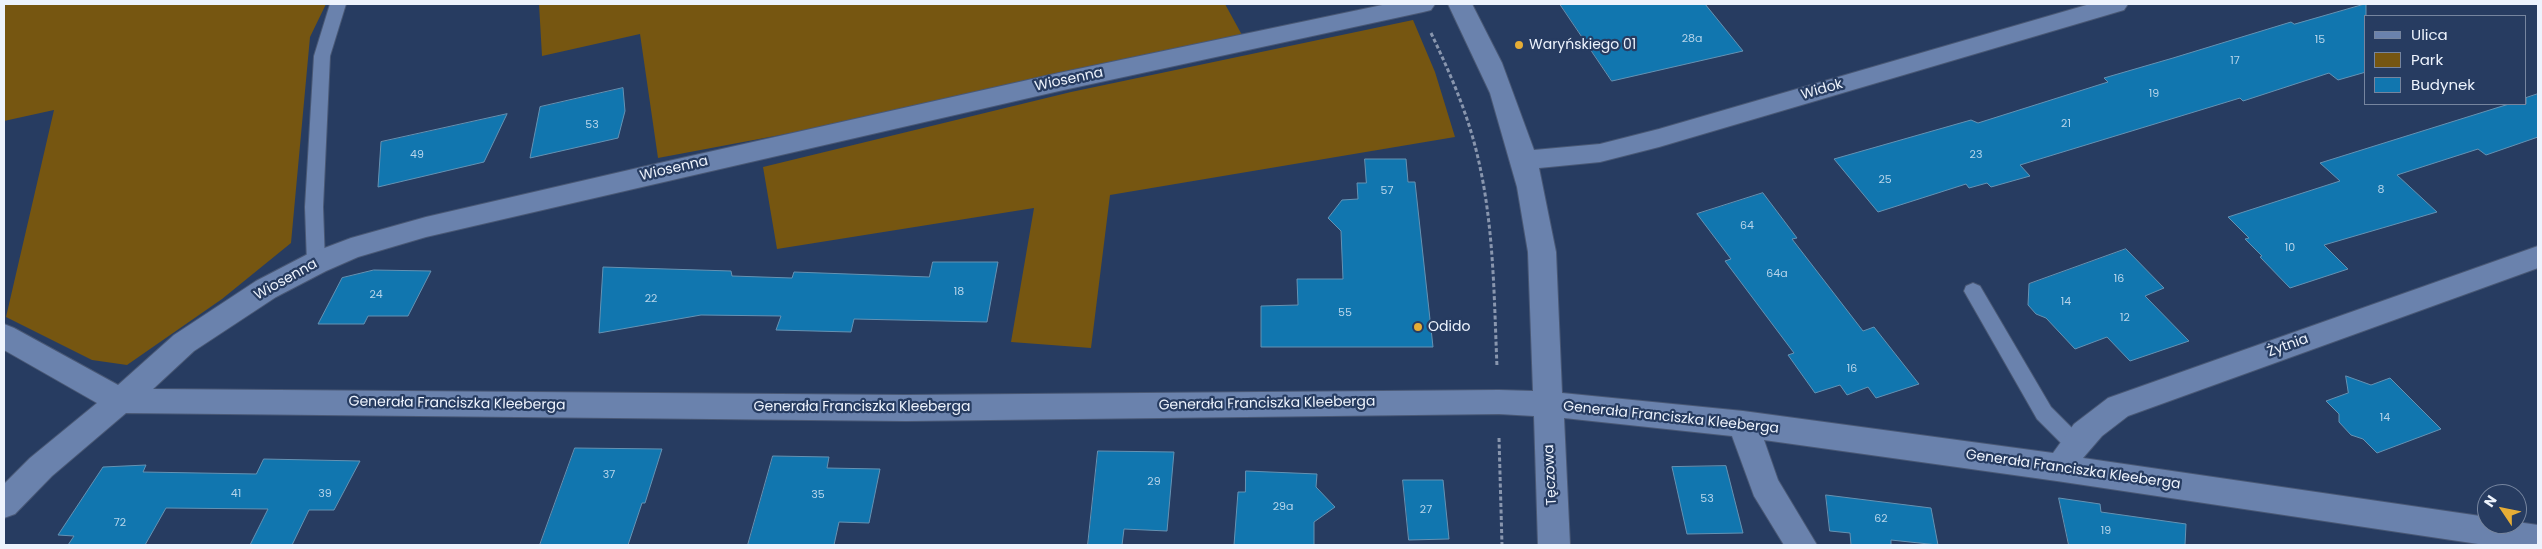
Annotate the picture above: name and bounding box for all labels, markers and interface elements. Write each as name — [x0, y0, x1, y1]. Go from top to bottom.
legend — [2364, 15, 2527, 105]
text: Ulica — [2411, 24, 2448, 45]
house number: 28a — [1682, 32, 1702, 46]
house number: 15 — [2315, 33, 2325, 47]
place label: Waryńskiego 01 — [1529, 37, 1636, 53]
marker: Waryńskiego 01 — [1513, 39, 1525, 51]
text: Park — [2411, 49, 2443, 70]
house number: 17 — [2230, 54, 2240, 68]
street label: Wiosenna — [1033, 65, 1105, 95]
text: Budynek — [2411, 74, 2475, 95]
street label: Widok — [1799, 76, 1845, 104]
house number: 19 — [2149, 87, 2159, 101]
house number: 21 — [2061, 117, 2071, 131]
house number: 53 — [585, 118, 599, 132]
house number: 49 — [410, 148, 424, 162]
house number: 23 — [1970, 148, 1982, 162]
street label: Wiosenna — [638, 153, 710, 185]
house number: 25 — [1878, 173, 1892, 187]
house number: 8 — [2378, 183, 2384, 197]
house number: 57 — [1381, 184, 1393, 198]
house number: 64 — [1740, 219, 1754, 233]
house number: 10 — [2285, 241, 2295, 255]
street label: Wiosenna — [252, 256, 320, 304]
house number: 64a — [1766, 267, 1788, 281]
house number: 16 — [2114, 272, 2124, 286]
house number: 18 — [954, 285, 964, 299]
house number: 24 — [369, 288, 383, 302]
house number: 22 — [645, 292, 657, 306]
house number: 14 — [2061, 295, 2071, 309]
house number: 55 — [1338, 306, 1352, 320]
house number: 12 — [2120, 311, 2130, 325]
place label: Odido — [1428, 319, 1470, 335]
marker: Odido — [1412, 321, 1424, 333]
street label: Żytnia — [2265, 331, 2311, 361]
house number: 16 — [1847, 362, 1857, 376]
street label: Generała Franciszka Kleeberga — [348, 394, 566, 414]
street label: Generała Franciszka Kleeberga — [1158, 394, 1376, 414]
street label: Generała Franciszka Kleeberga — [1562, 398, 1780, 438]
street label: Generała Franciszka Kleeberga — [754, 399, 970, 415]
house number: 14 — [2380, 411, 2390, 425]
street label: Tęczowa — [1541, 444, 1561, 506]
street label: Generała Franciszka Kleeberga — [1964, 447, 2182, 493]
house number: 37 — [603, 468, 615, 482]
house number: 29 — [1147, 475, 1161, 489]
north arrow — [2477, 484, 2527, 534]
house number: 41 — [231, 487, 241, 501]
house number: 39 — [318, 487, 332, 501]
house number: 35 — [811, 488, 825, 502]
text: N — [2479, 491, 2502, 511]
house number: 53 — [1700, 492, 1714, 506]
house number: 29a — [1273, 500, 1293, 514]
house number: 27 — [1420, 503, 1432, 517]
house number: 62 — [1874, 512, 1888, 526]
house number: 72 — [114, 516, 126, 530]
house number: 19 — [2101, 524, 2111, 538]

